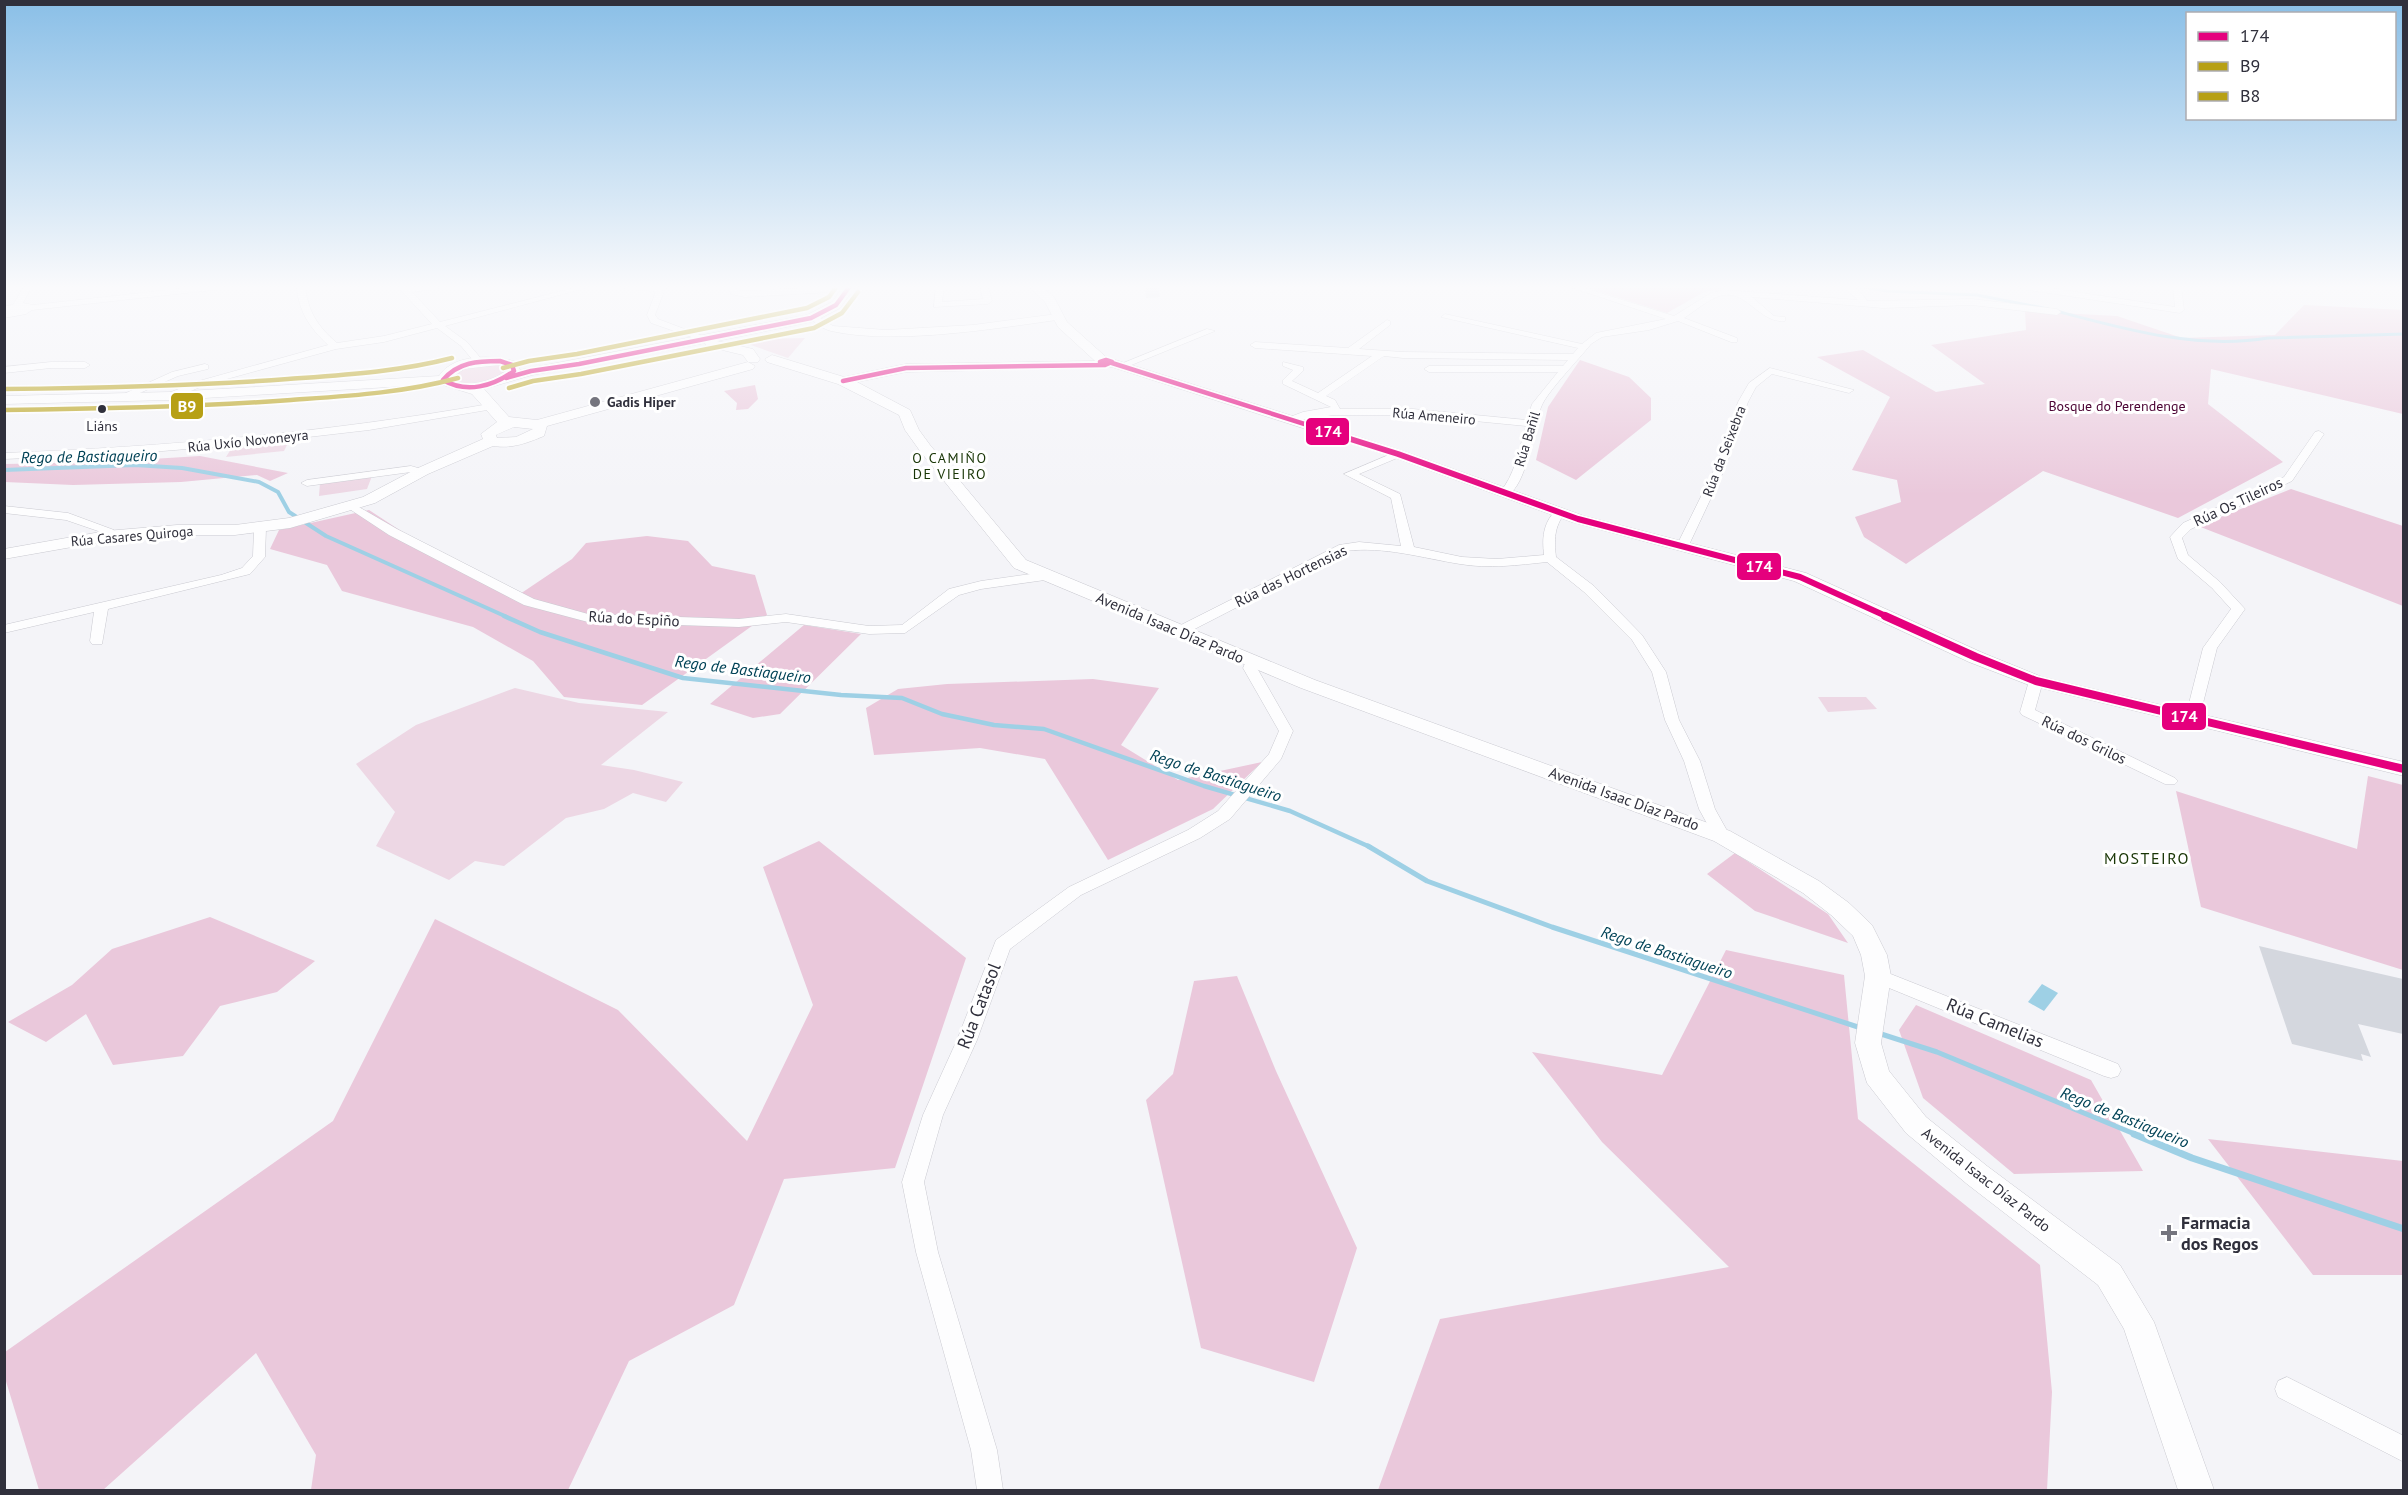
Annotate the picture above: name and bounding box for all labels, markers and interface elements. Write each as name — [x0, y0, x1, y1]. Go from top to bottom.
legend — [2186, 12, 2396, 120]
text: 174 — [2240, 24, 2270, 47]
text: B9 — [2240, 54, 2260, 77]
text: B8 — [2240, 84, 2260, 107]
line badge: B9 — [170, 392, 204, 420]
place label: Gadis Hiper — [607, 393, 676, 411]
marker: Gadis Hiper — [588, 395, 602, 409]
text: B9 — [178, 396, 196, 416]
park label: Bosque do Perendenge — [2048, 397, 2186, 415]
marker: Liáns — [96, 403, 108, 415]
street label: Rúa Ameneiro — [1392, 403, 1476, 429]
street label: Rúa da Seixebra — [1698, 403, 1750, 499]
street label: Rúa Bañil — [1510, 409, 1544, 469]
place label: Liáns — [86, 417, 118, 435]
line badge: 174 — [1305, 417, 1350, 446]
text: 174 — [1314, 421, 1342, 441]
street label: Rúa Uxío Novoneyra — [187, 426, 309, 456]
water label: Rego de Bastiagueiro — [20, 445, 158, 467]
district label: O CAMIÑO DE VIEIRO — [912, 449, 988, 483]
street label: Rúa Os Tileiros — [2190, 473, 2285, 530]
street label: Rúa Casares Quiroga — [70, 522, 194, 550]
street label: Rúa das Hortensias — [1231, 540, 1350, 611]
line badge: 174 — [1736, 552, 1782, 581]
text: 174 — [1745, 556, 1773, 576]
street label: Avenida Isaac Díaz Pardo — [1093, 588, 1247, 667]
street label: Rúa do Espiño — [588, 607, 680, 630]
water label: Rego de Bastiagueiro — [674, 651, 812, 687]
line badge: 174 — [2161, 702, 2207, 731]
text: 174 — [2170, 706, 2198, 726]
street label: Rúa dos Grilos — [2039, 711, 2130, 768]
water label: Rego de Bastiagueiro — [1148, 744, 1284, 806]
street label: Avenida Isaac Díaz Pardo — [1546, 762, 1702, 835]
district label: MOSTEIRO — [2104, 848, 2190, 868]
water label: Rego de Bastiagueiro — [1599, 921, 1735, 983]
street label: Rúa Catasol — [952, 959, 1006, 1052]
street label: Rúa Camelias — [1943, 993, 2047, 1053]
water label: Rego de Bastiagueiro — [2058, 1082, 2192, 1152]
street label: Avenida Isaac Díaz Pardo — [1918, 1123, 2055, 1236]
place label: Farmacia dos Regos — [2181, 1211, 2259, 1255]
marker: Farmacia dos Regos — [2162, 1226, 2176, 1240]

